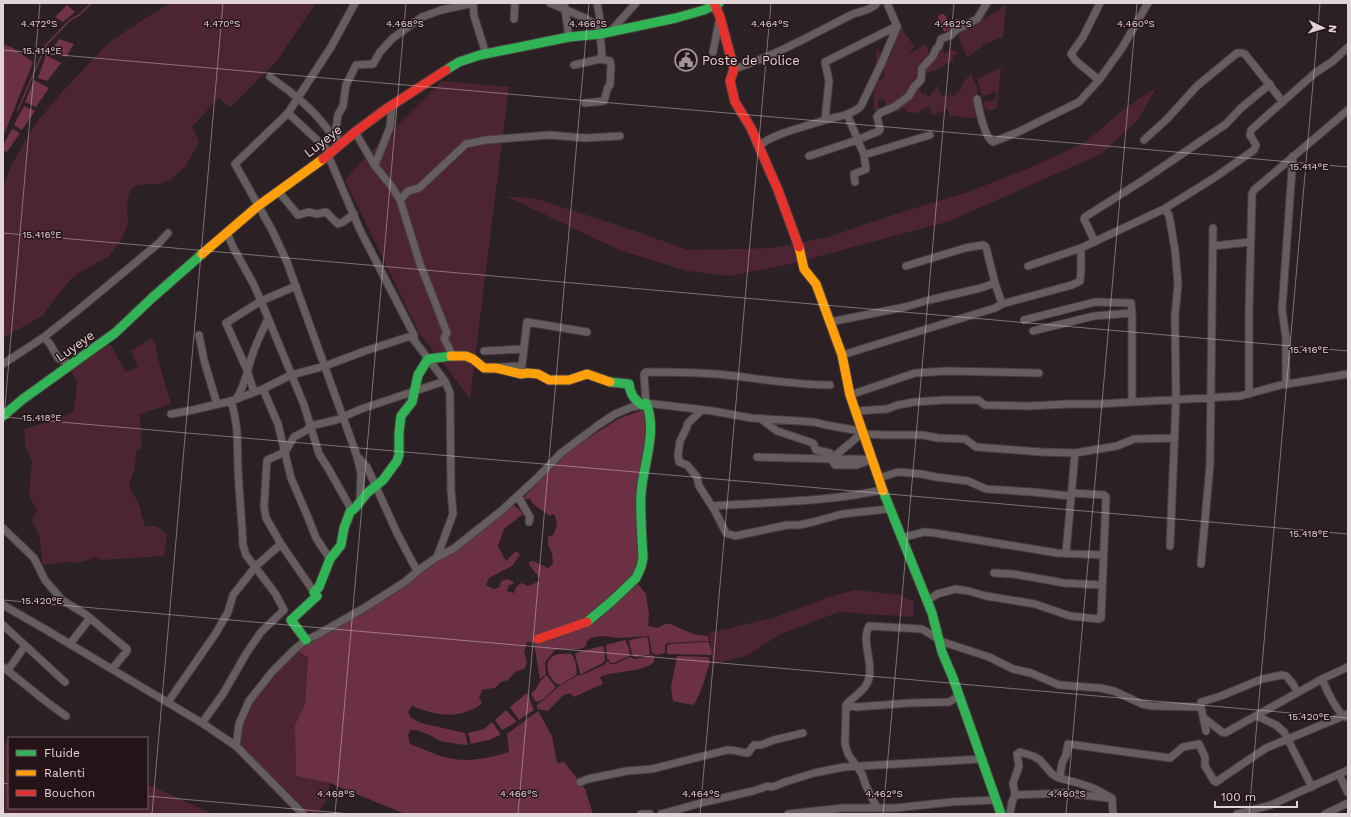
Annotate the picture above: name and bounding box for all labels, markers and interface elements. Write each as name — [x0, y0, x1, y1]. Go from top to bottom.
north arrow — [1303, 8, 1343, 48]
text: 4.472°S — [21, 18, 57, 29]
text: 4.470°S — [204, 18, 240, 29]
text: 4.468°S — [386, 18, 424, 29]
text: 4.466°S — [569, 18, 607, 29]
text: 4.464°S — [751, 18, 789, 29]
text: 4.462°S — [934, 18, 972, 29]
text: 4.460°S — [1117, 18, 1155, 29]
text: N — [1326, 24, 1339, 33]
text: 15.414°E — [22, 45, 62, 56]
public building icon: Poste de Police — [673, 47, 699, 73]
place label: Poste de Police — [702, 53, 800, 68]
street label: Luyeye — [301, 122, 345, 160]
text: 15.414°E — [1289, 161, 1329, 172]
text: 15.416°E — [22, 229, 62, 240]
street label: Luyeye — [53, 327, 97, 365]
text: 15.416°E — [1289, 344, 1329, 355]
text: 15.418°E — [22, 412, 62, 423]
text: 15.418°E — [1289, 528, 1329, 539]
text: 15.420°E — [21, 595, 63, 606]
text: 15.420°E — [1288, 711, 1330, 722]
legend — [8, 737, 148, 809]
text: Fluide — [44, 746, 80, 760]
text: Ralenti — [44, 766, 85, 780]
scale bar — [1215, 783, 1297, 809]
text: Bouchon — [44, 786, 95, 800]
text: 4.468°S — [317, 788, 355, 799]
text: 4.466°S — [500, 788, 538, 799]
text: 4.464°S — [682, 788, 720, 799]
text: 4.462°S — [865, 788, 903, 799]
text: 4.460°S — [1048, 788, 1086, 799]
text: 100 m — [1221, 790, 1256, 804]

